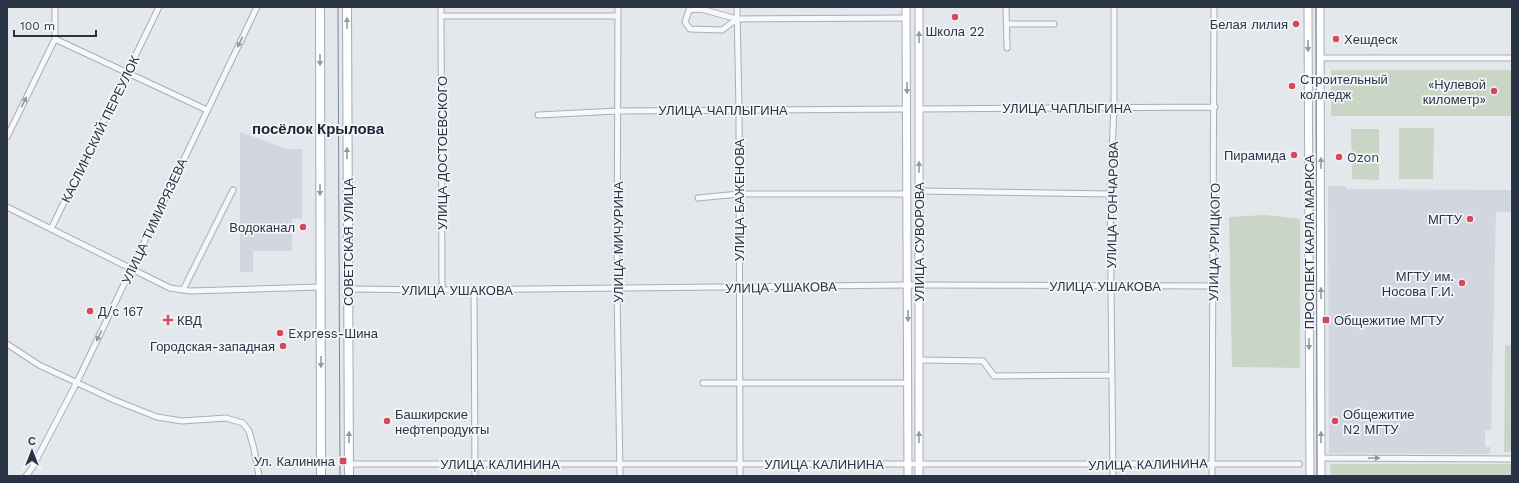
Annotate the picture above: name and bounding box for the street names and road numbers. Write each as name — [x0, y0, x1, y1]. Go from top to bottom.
street label: КАСЛИНСКИЙ ПЕРЕУЛОК — [58, 53, 143, 205]
street label: УЛИЦА ДОСТОЕВСКОГО — [435, 76, 450, 230]
street label: УЛИЦА ЧАПЛЫГИНА — [1002, 101, 1132, 116]
street label: УЛИЦА ЧАПЛЫГИНА — [658, 103, 788, 118]
street label: УЛИЦА БАЖЕНОВА — [732, 138, 747, 261]
street label: УЛИЦА ГОНЧАРОВА — [1104, 141, 1121, 269]
street label: ПРОСПЕКТ КАРЛА МАРКСА — [1302, 154, 1317, 329]
street label: УЛИЦА ТИМИРЯЗЕВА — [119, 156, 190, 287]
street label: СОВЕТСКАЯ УЛИЦА — [341, 178, 356, 306]
street label: УЛИЦА МИЧУРИНА — [611, 181, 626, 303]
street label: УЛИЦА СУВОРОВА — [912, 182, 927, 302]
street label: УЛИЦА УРИЦКОГО — [1206, 183, 1223, 301]
street label: УЛИЦА УШАКОВА — [725, 279, 837, 296]
street label: УЛИЦА УШАКОВА — [1049, 279, 1161, 294]
street label: УЛИЦА УШАКОВА — [401, 283, 513, 298]
street label: УЛИЦА КАЛИНИНА — [1088, 456, 1208, 473]
street label: УЛИЦА КАЛИНИНА — [440, 457, 560, 472]
street label: УЛИЦА КАЛИНИНА — [764, 457, 884, 472]

